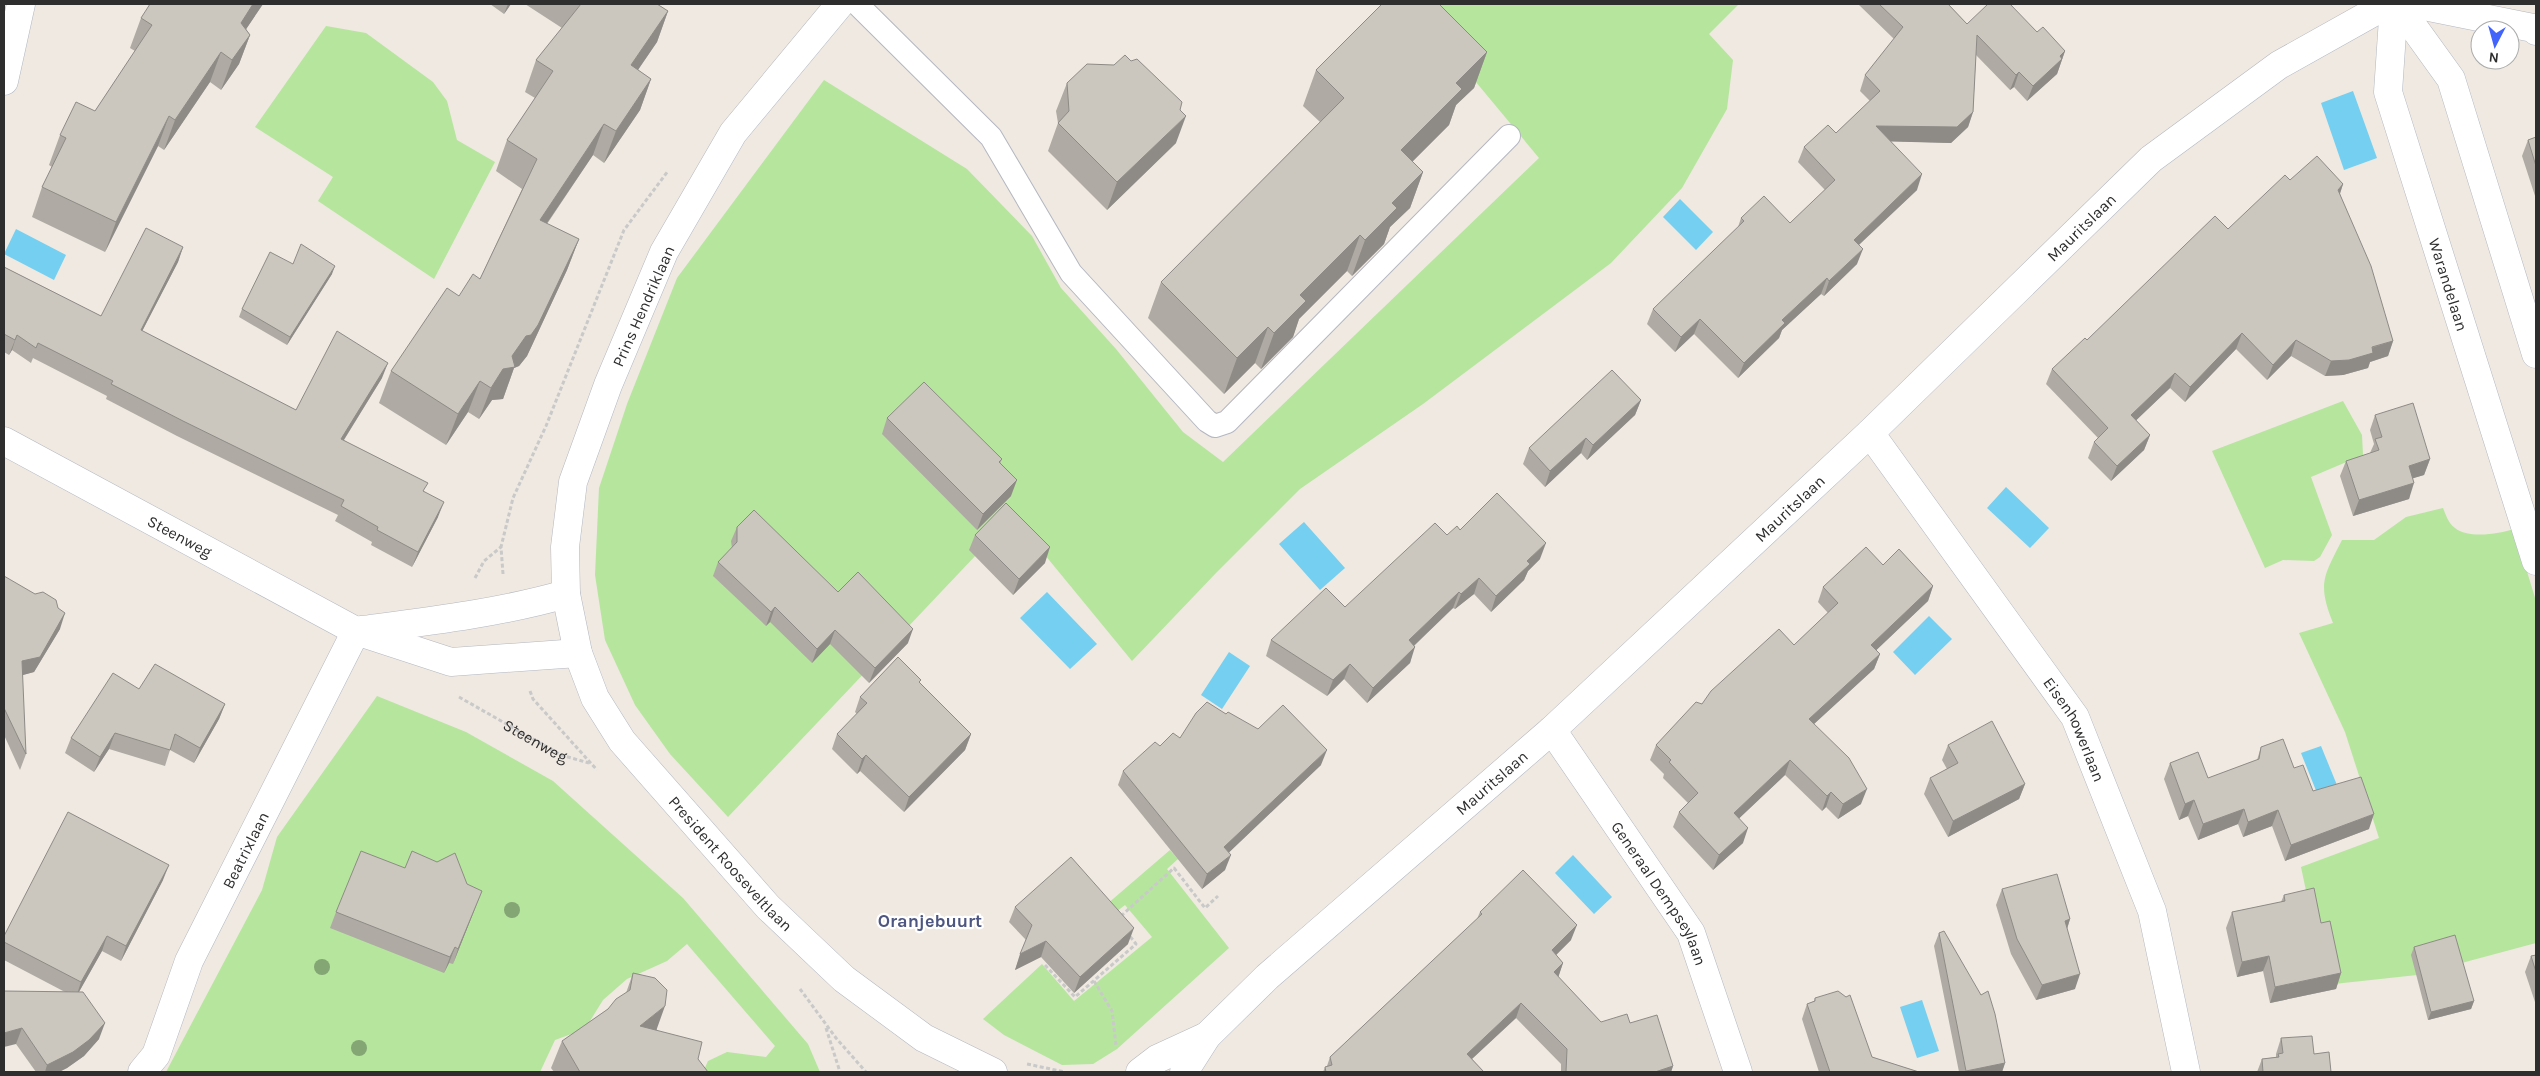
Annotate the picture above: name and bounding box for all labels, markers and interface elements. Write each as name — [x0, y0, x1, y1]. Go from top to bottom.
north arrow — [2470, 20, 2520, 70]
text: N — [2488, 48, 2500, 66]
street label: Mauritslaan — [2043, 190, 2120, 265]
street label: Warandelaan — [2425, 236, 2472, 333]
street label: Prins Hendriklaan — [608, 243, 679, 370]
street label: Mauritslaan — [1751, 471, 1829, 546]
street label: Steenweg — [144, 511, 215, 562]
street label: Eisenhowerlaan — [2039, 673, 2109, 785]
street label: Steenweg — [500, 715, 569, 766]
street label: Mauritslaan — [1452, 746, 1532, 819]
street label: President Rooseveltlaan — [665, 792, 796, 935]
street label: Beatrixlaan — [218, 809, 273, 892]
street label: Generaal Dempseylaan — [1607, 818, 1710, 968]
district label: Oranjebuurt — [878, 910, 982, 932]

